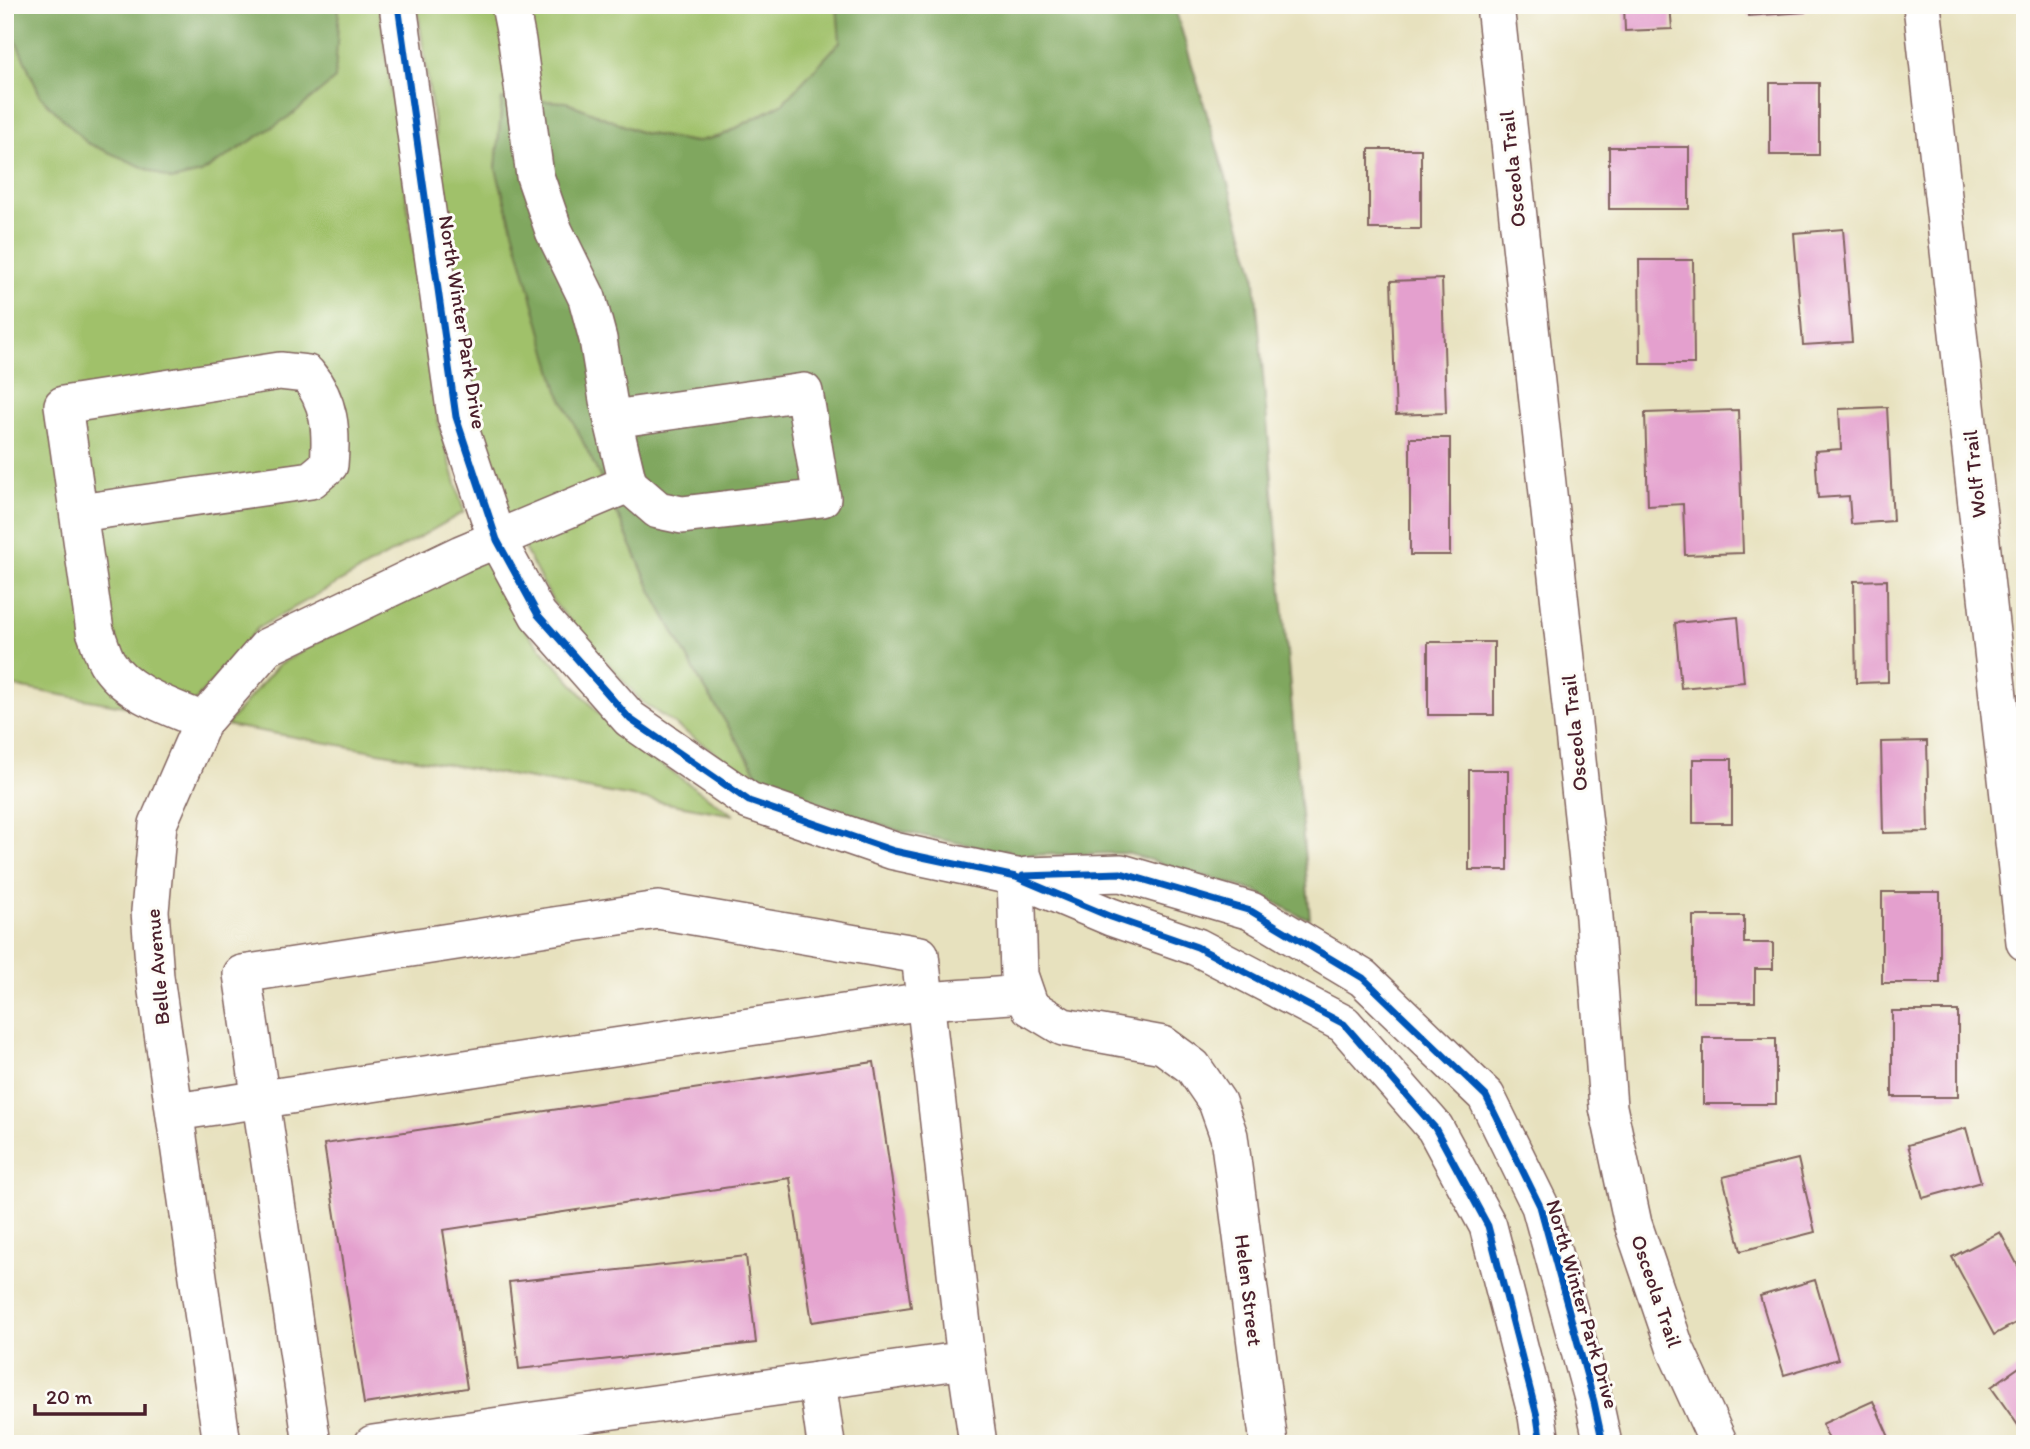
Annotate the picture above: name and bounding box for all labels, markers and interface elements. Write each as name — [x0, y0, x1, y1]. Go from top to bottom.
street label: Osceola Trail — [1493, 109, 1531, 229]
street label: North Winter Park Drive — [434, 213, 492, 431]
street label: Wolf Trail — [1957, 429, 1991, 519]
street label: Osceola Trail — [1555, 673, 1593, 793]
street label: Belle Avenue — [139, 908, 175, 1026]
street label: North Winter Park Drive — [1541, 1197, 1625, 1411]
street label: Osceola Trail — [1626, 1231, 1688, 1351]
street label: Helen Street — [1230, 1233, 1268, 1347]
scale bar — [35, 1372, 145, 1416]
text: 20 m — [46, 1384, 93, 1409]

